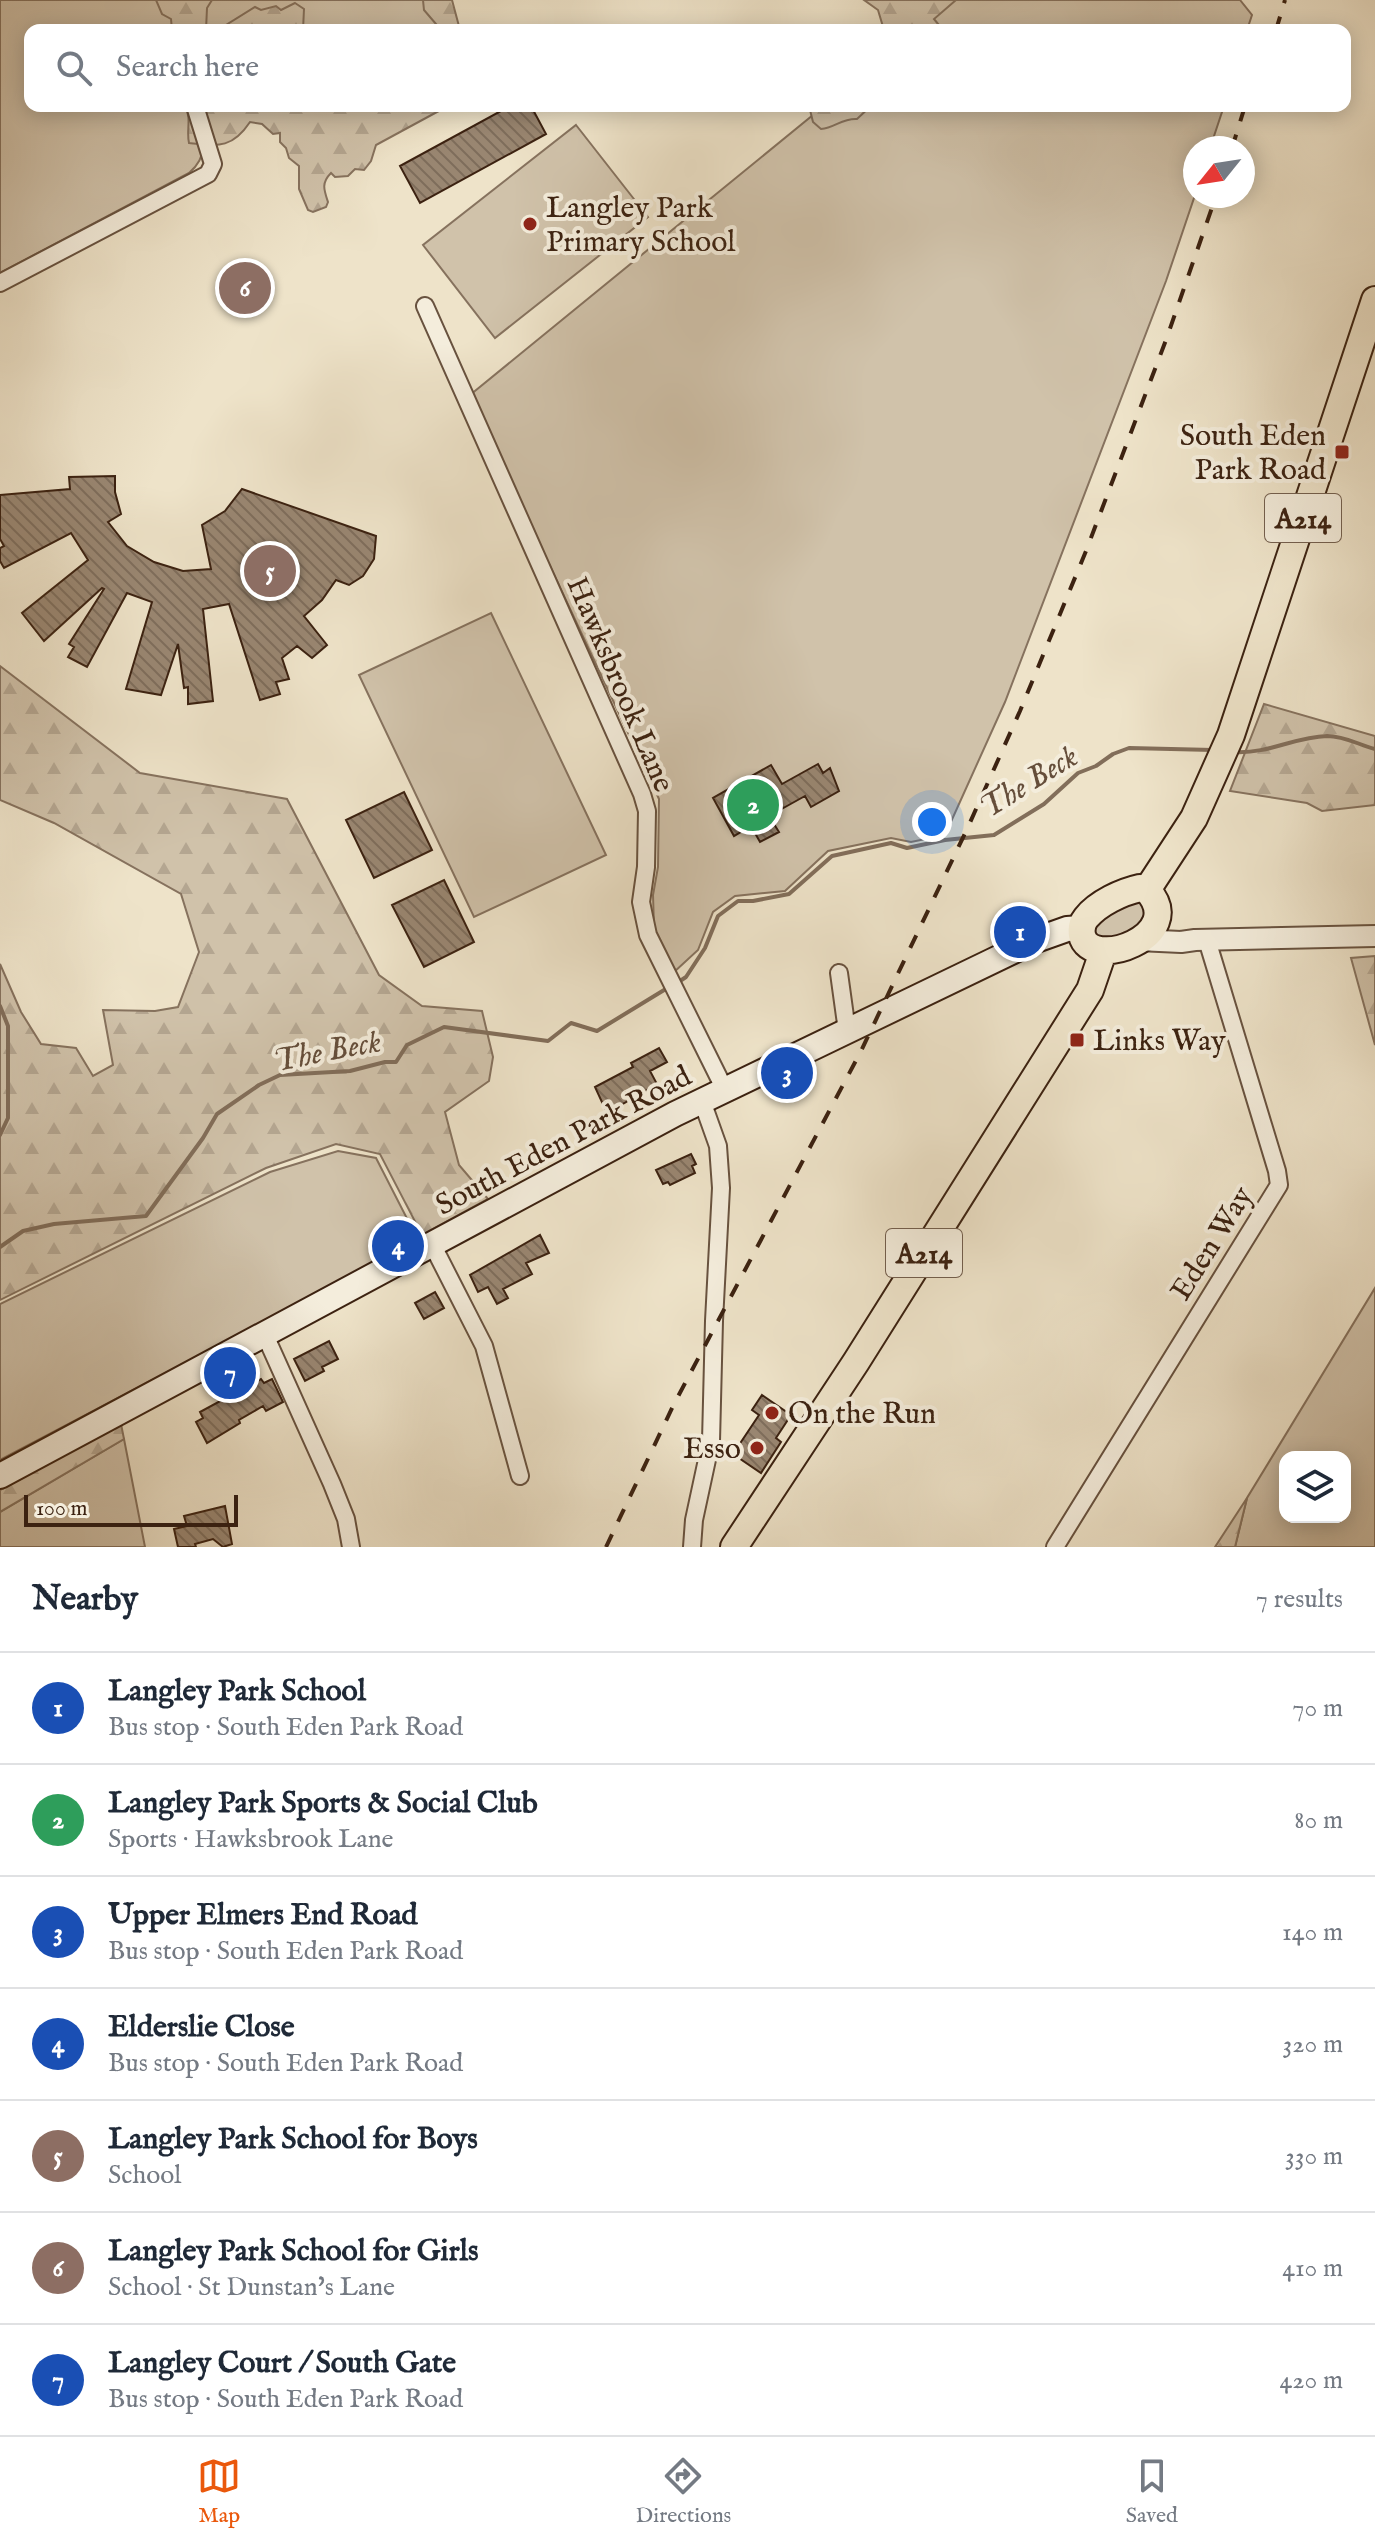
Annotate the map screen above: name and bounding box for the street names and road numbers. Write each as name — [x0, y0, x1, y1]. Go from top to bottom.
road number: A214 — [1265, 494, 1341, 542]
street label: Hawksbrook Lane — [557, 571, 682, 798]
street label: South Eden Park Road — [430, 1058, 699, 1225]
street label: Eden Way — [1163, 1180, 1263, 1308]
road number: A214 — [886, 1229, 962, 1277]

